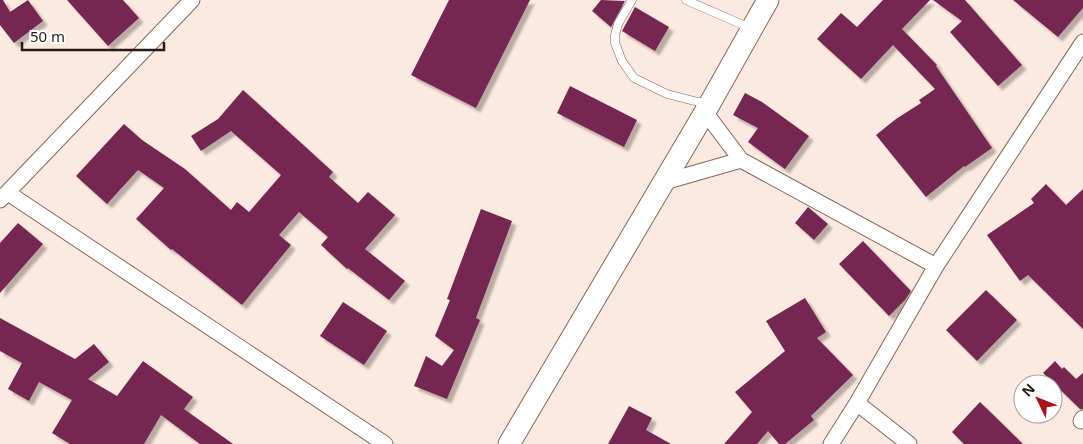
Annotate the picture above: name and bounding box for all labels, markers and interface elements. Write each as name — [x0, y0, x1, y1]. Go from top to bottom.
scale bar — [22, 20, 165, 52]
text: 50 m — [30, 26, 65, 46]
north arrow — [1013, 374, 1063, 424]
text: N — [1017, 379, 1039, 400]

